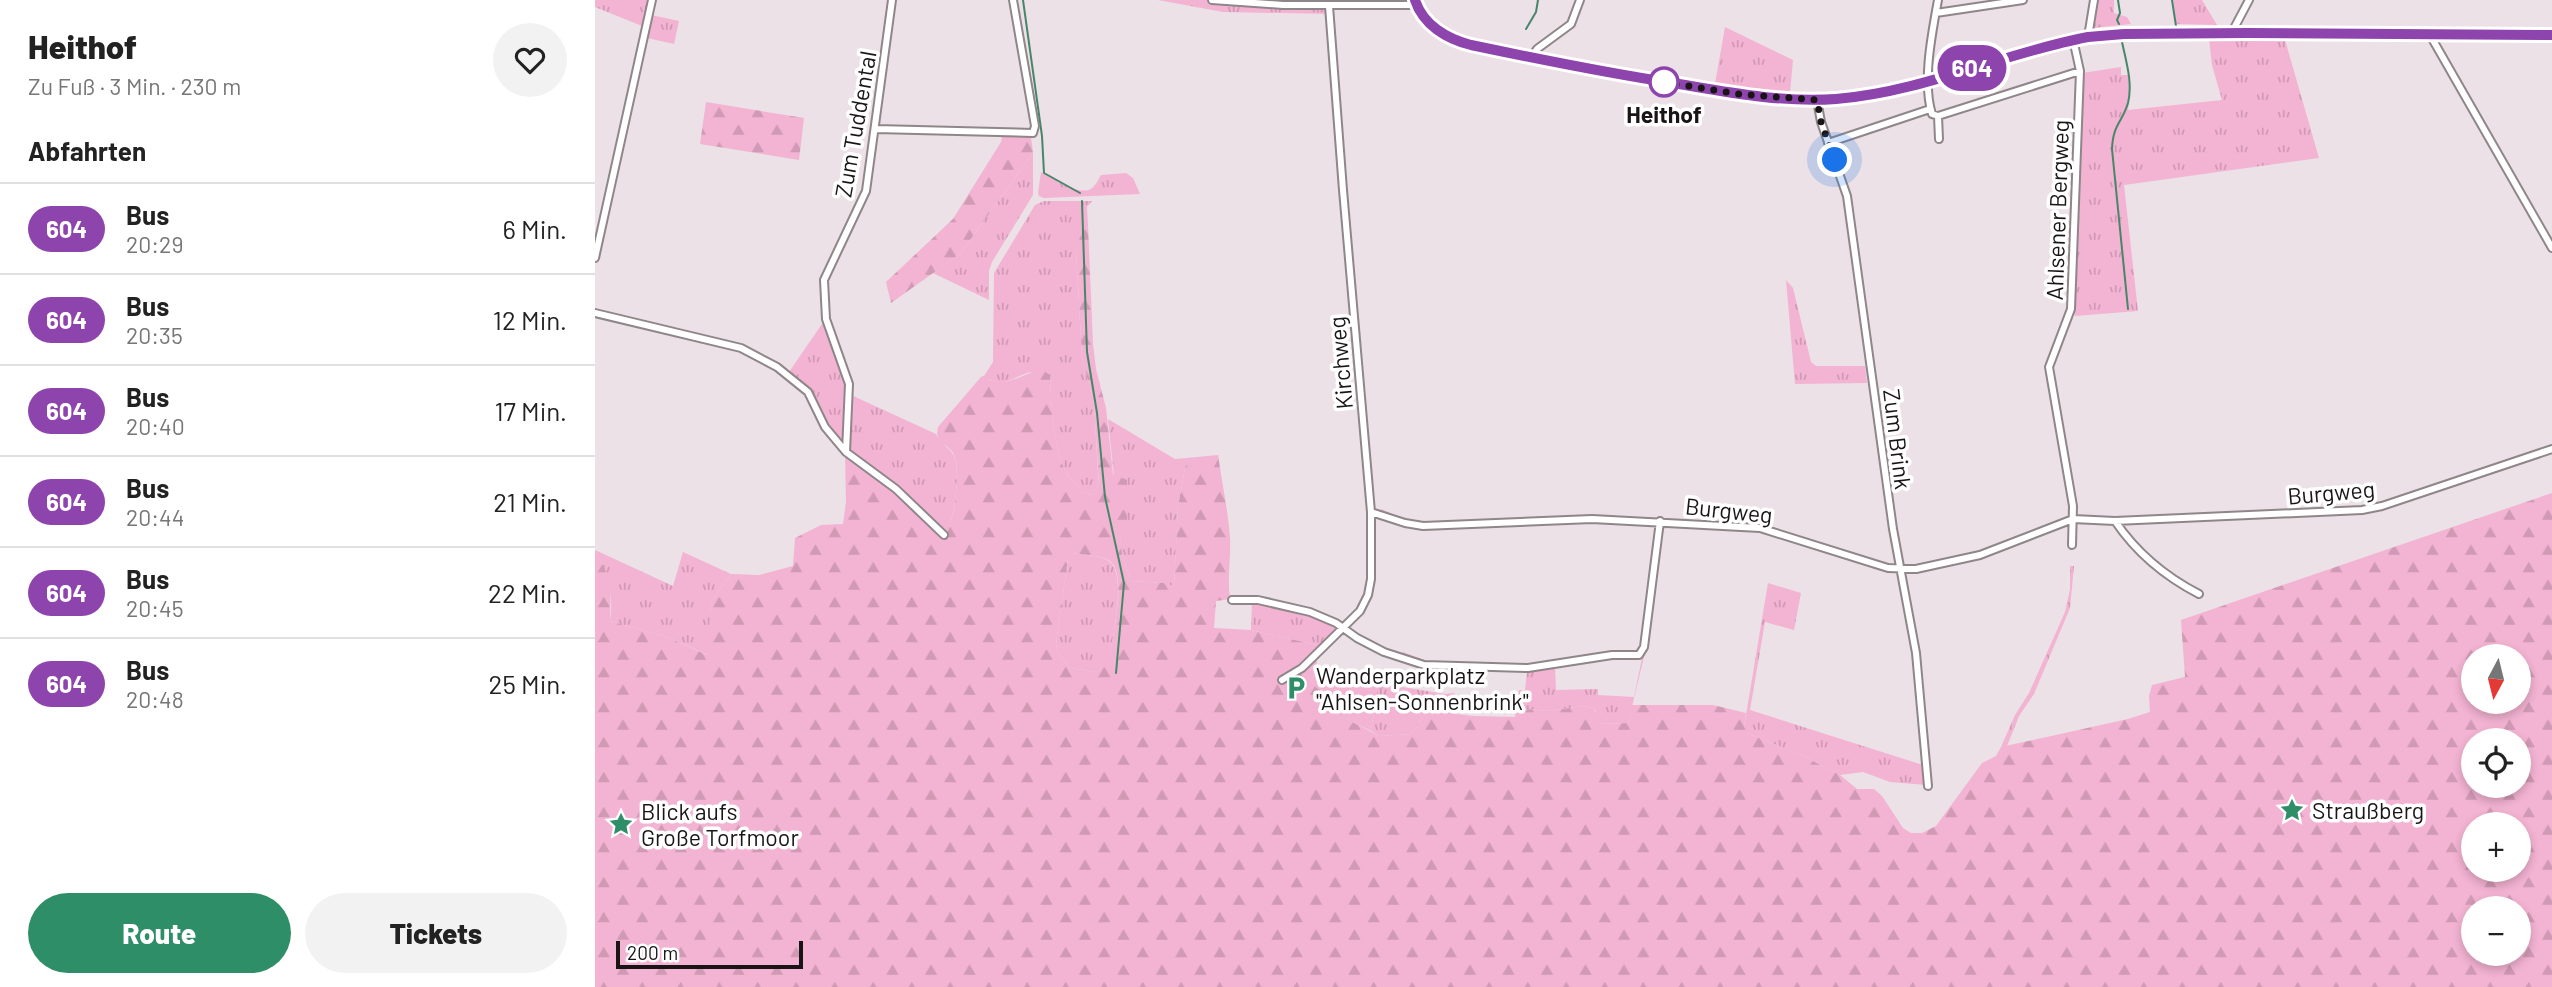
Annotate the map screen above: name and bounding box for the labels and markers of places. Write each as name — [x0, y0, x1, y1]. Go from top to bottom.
marker: Heithof — [1649, 67, 1679, 97]
place label: Heithof — [1626, 100, 1702, 128]
place label: Wanderparkplatz "Ahlsen-Sonnenbrink" — [1316, 661, 1529, 715]
parking icon: Wanderparkplatz "Ahlsen-Sonnenbrink" — [1282, 674, 1310, 702]
place icon: Straußberg — [2278, 796, 2306, 824]
place label: Straußberg — [2312, 796, 2424, 824]
place label: Blick aufs Große Torfmoor — [641, 797, 799, 851]
place icon: Blick aufs Große Torfmoor — [607, 810, 635, 838]

